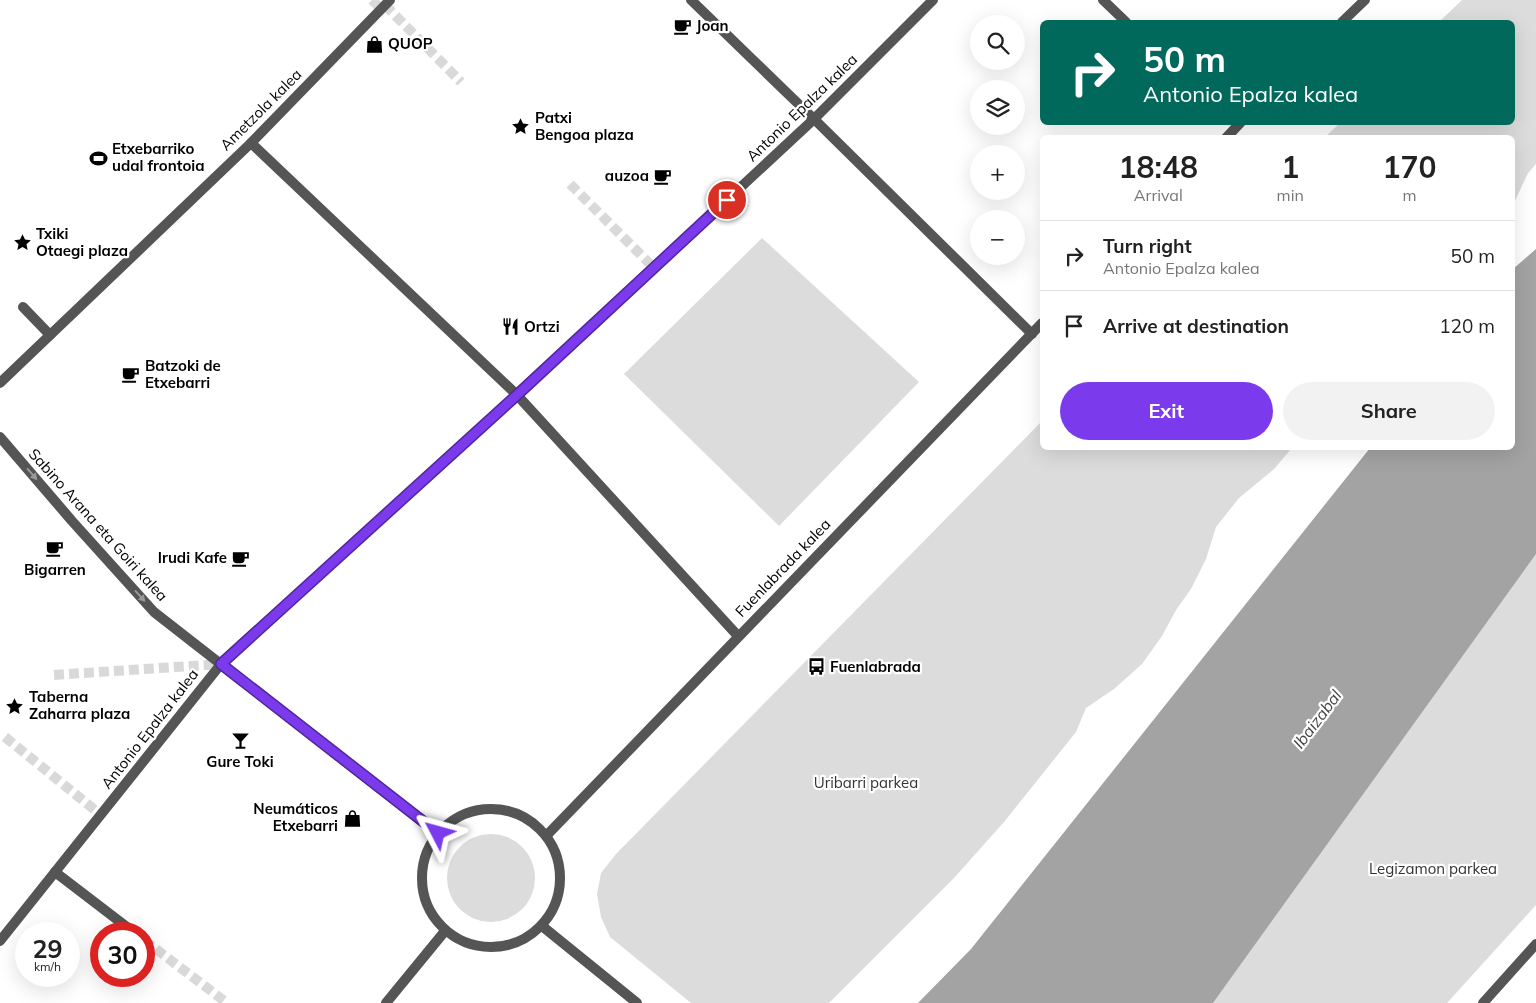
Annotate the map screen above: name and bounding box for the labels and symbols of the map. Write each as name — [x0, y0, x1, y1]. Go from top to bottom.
cafe icon: Joan — [672, 16, 692, 36]
place label: Joan — [696, 16, 729, 35]
shop icon: QUOP — [364, 34, 384, 54]
place label: QUOP — [388, 34, 433, 53]
street label: Antonio Epalza kalea — [742, 50, 861, 165]
street label: Ametzola kalea — [216, 65, 305, 154]
place label: Patxi Bengoa plaza — [535, 108, 634, 144]
place icon: Patxi Bengoa plaza — [511, 117, 531, 137]
place label: Etxebarriko udal frontoia — [112, 139, 205, 175]
sports icon: Etxebarriko udal frontoia — [88, 148, 108, 168]
place label: auzoa — [605, 166, 649, 185]
cafe icon: auzoa — [653, 166, 673, 186]
pin — [706, 179, 748, 221]
place label: Txiki Otaegi plaza — [36, 224, 128, 260]
place icon: Txiki Otaegi plaza — [12, 233, 32, 253]
restaurant icon: Ortzi — [500, 317, 520, 337]
place label: Ortzi — [524, 317, 560, 336]
place label: Batzoki de Etxebarri — [145, 356, 221, 392]
cafe icon: Batzoki de Etxebarri — [121, 365, 141, 385]
street label: Sabino Arana eta Goiri kalea — [25, 444, 172, 605]
one-way arrow — [26, 468, 38, 480]
street label: Fuenlabrada kalea — [731, 515, 834, 621]
cafe icon: Bigarren — [45, 539, 65, 559]
place label: Irudi Kafe — [158, 548, 227, 567]
cafe icon: Irudi Kafe — [231, 548, 251, 568]
place label: Bigarren — [24, 560, 86, 579]
one-way arrow — [134, 589, 145, 602]
bus stop icon: Fuenlabrada — [806, 657, 826, 677]
place label: Fuenlabrada — [830, 657, 921, 676]
street label: Antonio Epalza kalea — [97, 665, 202, 792]
water label: Ibaizabal — [1289, 686, 1346, 752]
place label: Taberna Zaharra plaza — [29, 687, 130, 723]
place icon: Taberna Zaharra plaza — [5, 696, 25, 716]
bar icon: Gure Toki — [230, 731, 250, 751]
place label: Gure Toki — [206, 752, 274, 771]
park label: Uribarri parkea — [814, 773, 918, 792]
place label: Neumáticos Etxebarri — [253, 799, 338, 835]
position arrow — [411, 806, 463, 858]
shop icon: Neumáticos Etxebarri — [342, 808, 362, 828]
park label: Legizamon parkea — [1369, 859, 1497, 878]
speed limit sign: 30 — [90, 922, 155, 987]

